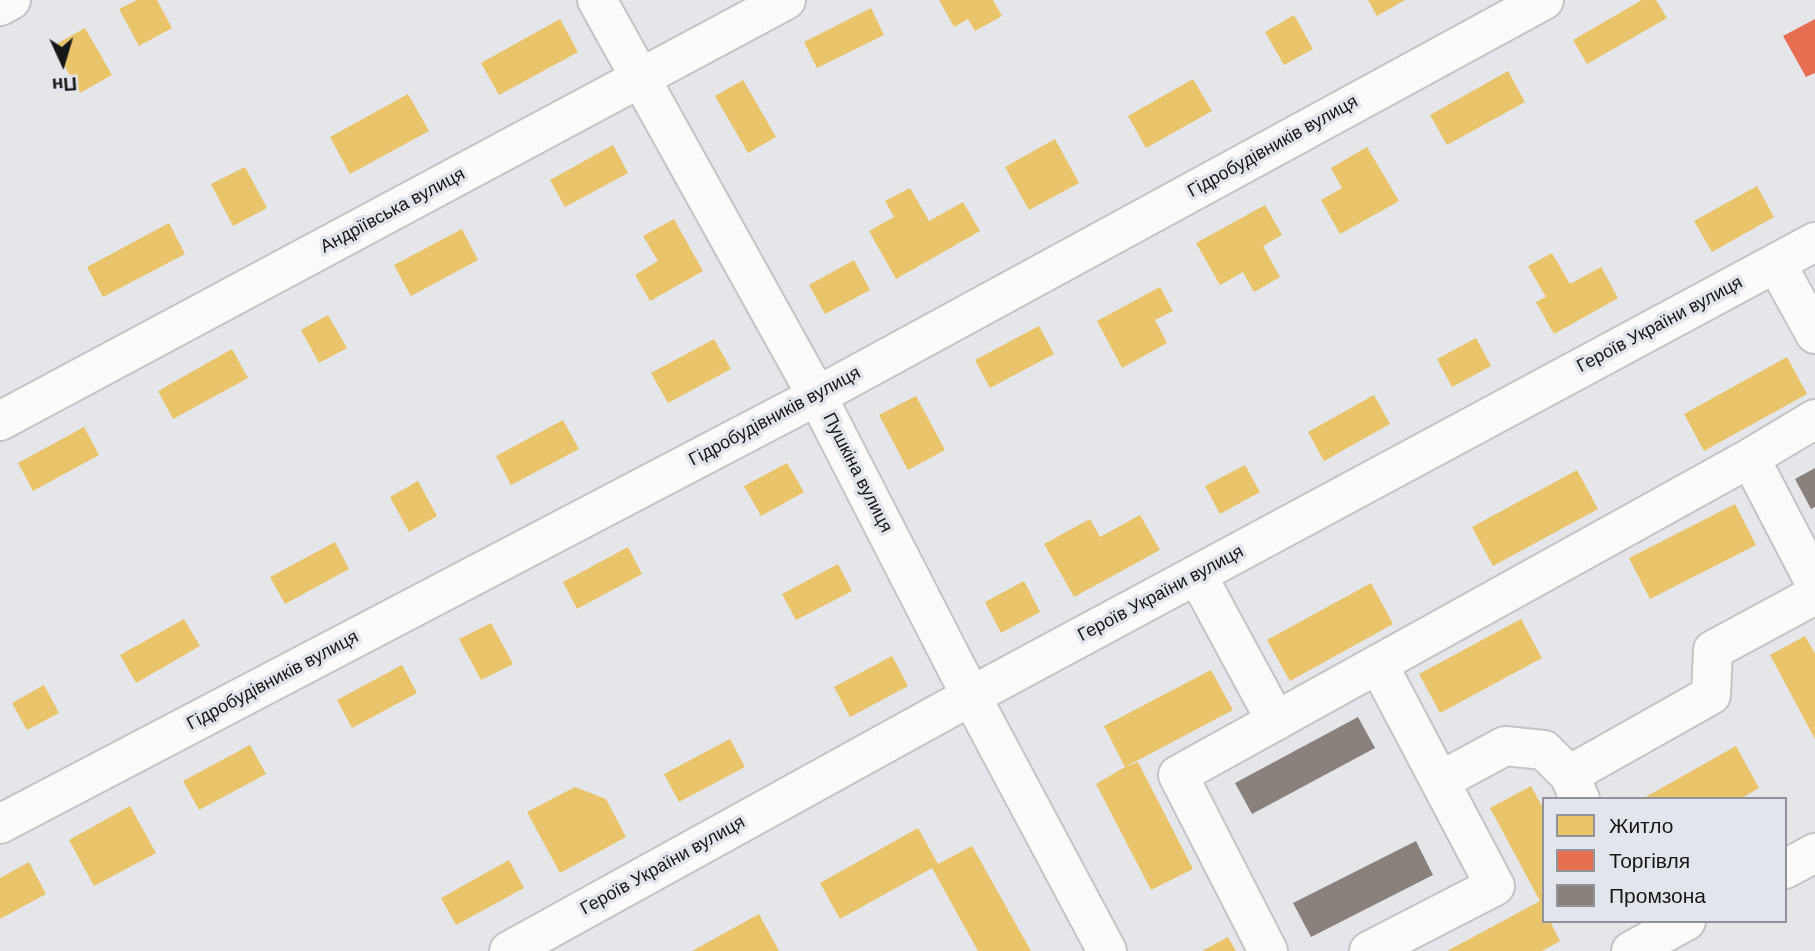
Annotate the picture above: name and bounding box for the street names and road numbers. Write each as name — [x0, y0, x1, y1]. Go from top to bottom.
street label: Гідробудівників вулиця — [1184, 91, 1362, 203]
street label: Андріївська вулиця — [317, 164, 469, 258]
street label: Героїв України вулиця — [1573, 272, 1747, 378]
street label: Гідробудівників вулиця — [685, 363, 865, 471]
street label: Пушкіна вулиця — [818, 410, 896, 536]
street label: Героїв України вулиця — [1074, 541, 1248, 647]
street label: Гідробудівників вулиця — [183, 627, 363, 735]
street label: Героїв України вулиця — [577, 812, 749, 920]

